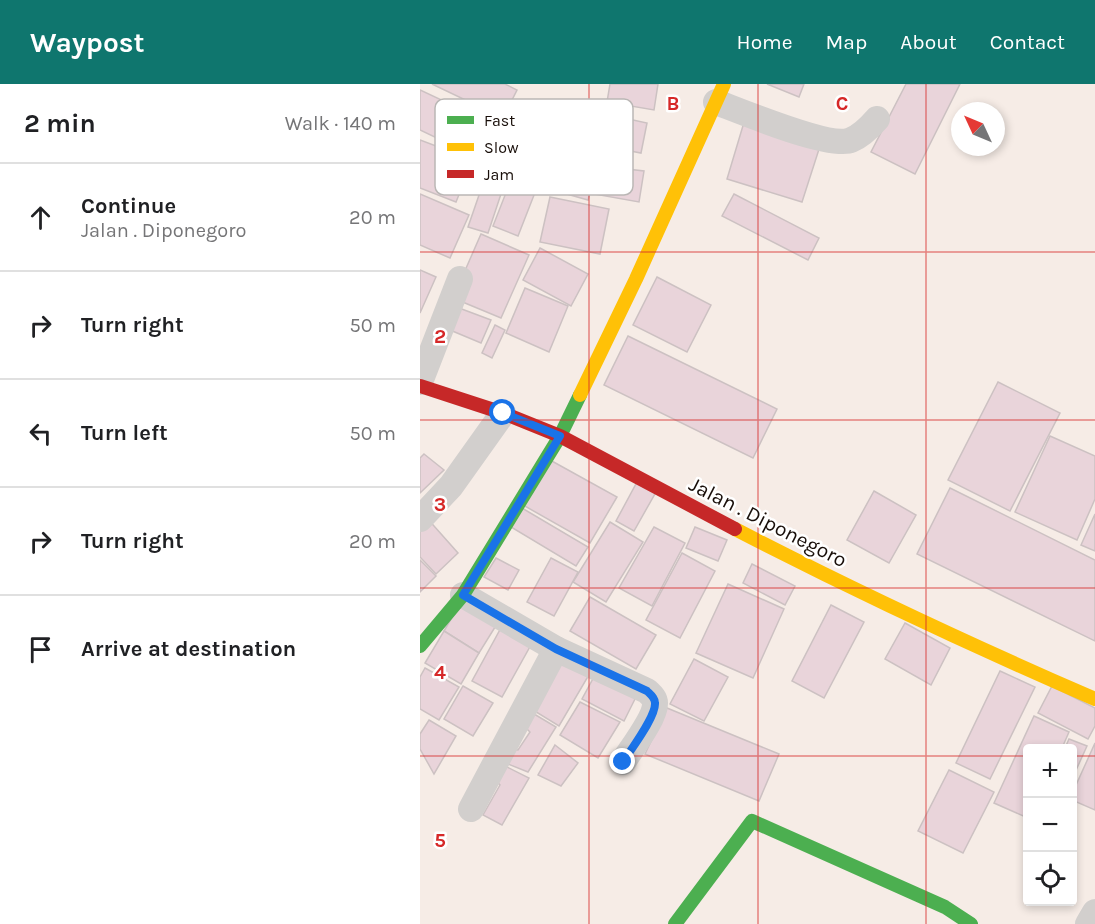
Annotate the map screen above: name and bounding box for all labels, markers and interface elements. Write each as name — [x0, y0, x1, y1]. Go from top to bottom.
text: Waypost — [30, 26, 145, 59]
text: Home — [737, 30, 793, 54]
text: Map — [826, 30, 867, 54]
text: About — [900, 30, 957, 54]
text: Contact — [990, 30, 1065, 54]
text: B — [667, 92, 679, 115]
text: C — [836, 92, 848, 115]
legend — [435, 99, 633, 195]
north arrow — [951, 102, 1005, 156]
text: 2 min — [24, 108, 96, 139]
text: Fast — [484, 111, 515, 130]
text: Walk · 140 m — [285, 112, 396, 135]
text: Slow — [484, 138, 519, 157]
text: Jam — [484, 165, 514, 184]
text: Continue — [81, 193, 176, 219]
icon: ahead — [24, 201, 57, 234]
text: 20 m — [349, 206, 396, 229]
text: Jalan . Diponegoro — [81, 219, 246, 242]
icon: right — [24, 309, 57, 342]
text: Turn right — [81, 312, 184, 338]
text: 50 m — [349, 314, 396, 337]
text: 2 — [434, 325, 446, 348]
route start — [489, 399, 515, 425]
icon: left — [24, 417, 57, 450]
text: Turn left — [81, 420, 168, 446]
text: 50 m — [349, 422, 396, 445]
street label: Jalan . Diponegoro — [685, 472, 851, 572]
text: 3 — [434, 493, 446, 516]
icon: right — [24, 525, 57, 558]
text: Turn right — [81, 528, 184, 554]
text: 20 m — [349, 530, 396, 553]
icon: arrive — [24, 633, 57, 666]
text: Arrive at destination — [81, 636, 296, 662]
text: 4 — [434, 661, 446, 684]
map controls — [1023, 744, 1077, 906]
button: + — [1023, 744, 1077, 798]
route end — [609, 748, 635, 774]
button: − — [1023, 798, 1077, 852]
text: 5 — [434, 829, 446, 852]
button: locate — [1023, 852, 1077, 906]

